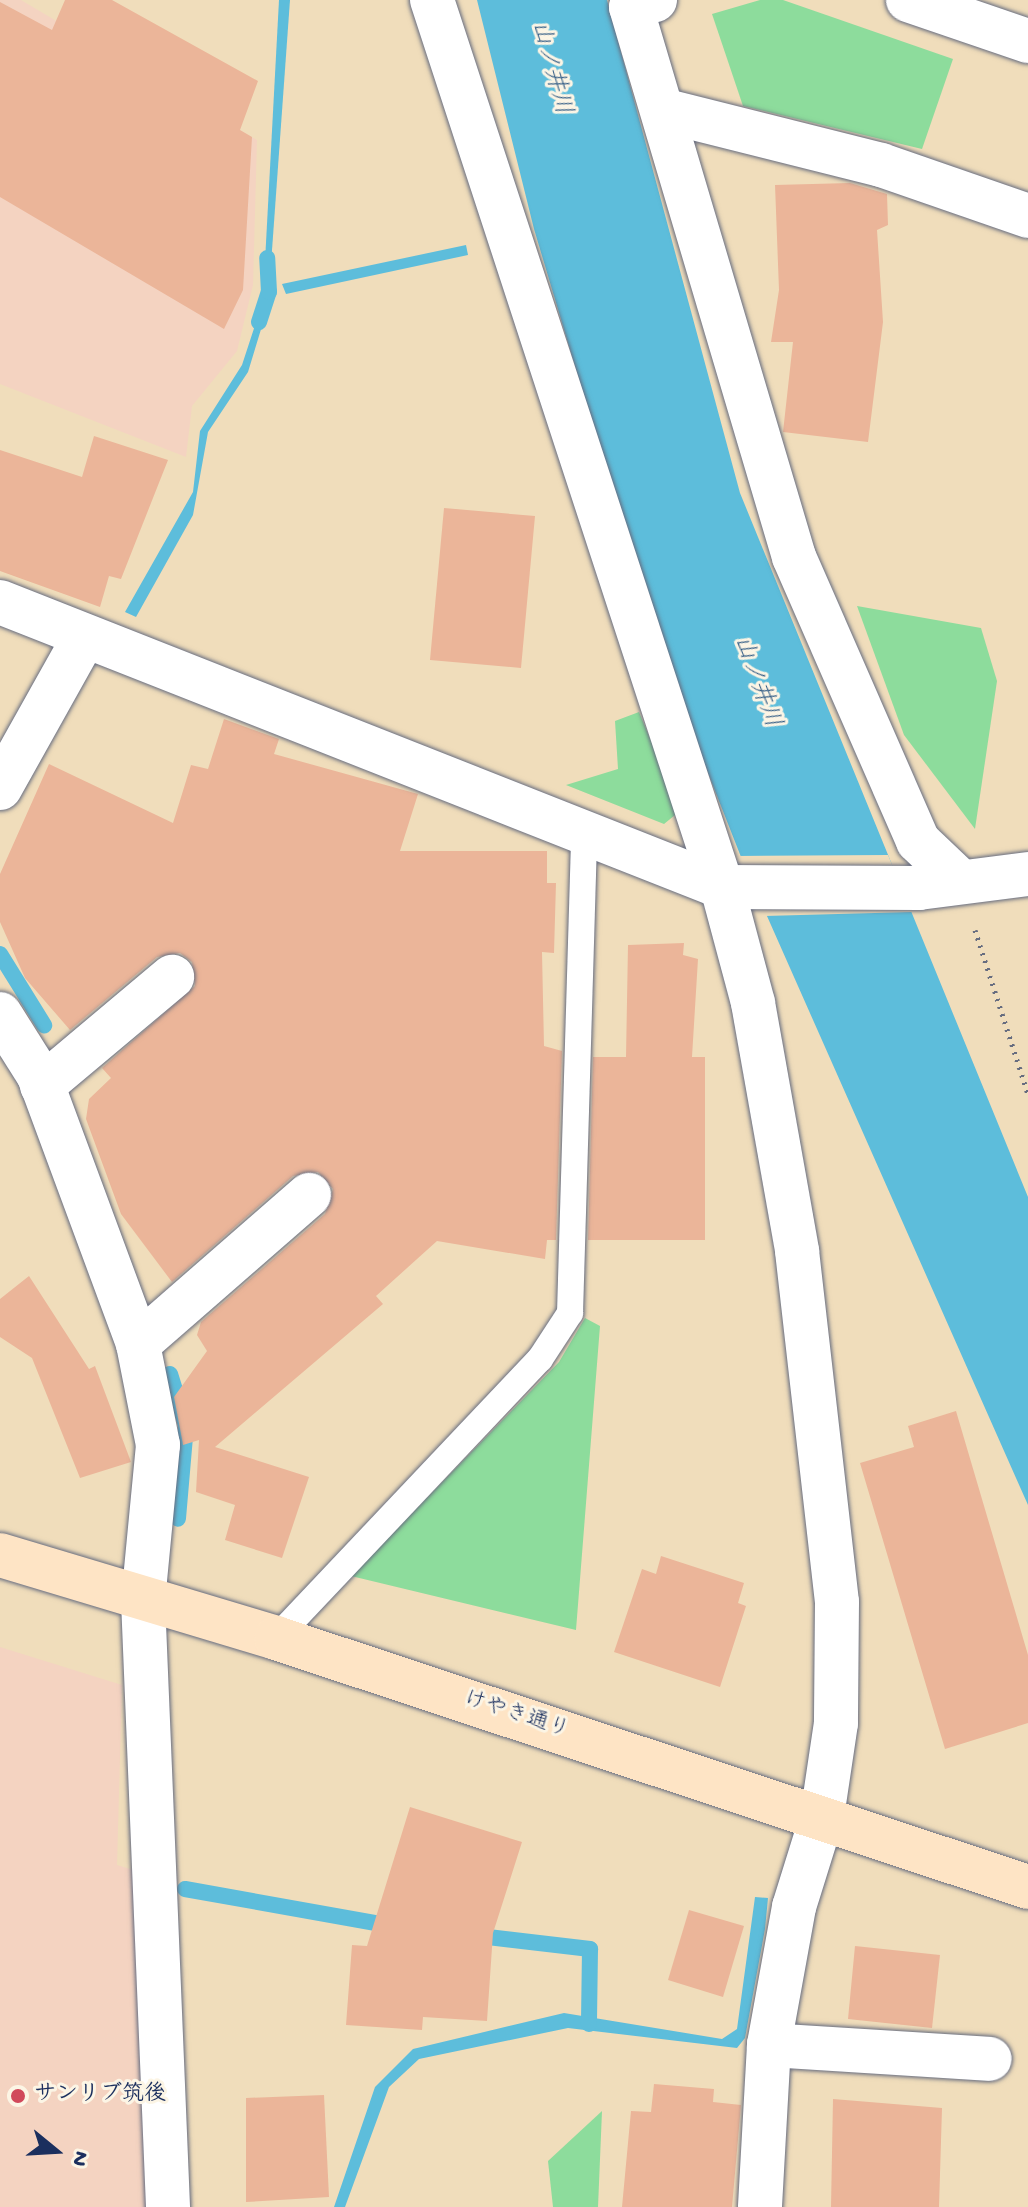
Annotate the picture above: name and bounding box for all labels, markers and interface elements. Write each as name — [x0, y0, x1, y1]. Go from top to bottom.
water label: 山ノ井川 — [524, 18, 576, 118]
water label: 山ノ井川 — [726, 632, 786, 732]
street label: けやき通り — [460, 1686, 572, 1746]
place label: サンリブ筑後 — [34, 2083, 166, 2109]
marker: サンリブ筑後 — [9, 2087, 27, 2105]
north arrow — [16, 2111, 96, 2191]
text: N — [64, 2148, 93, 2169]

